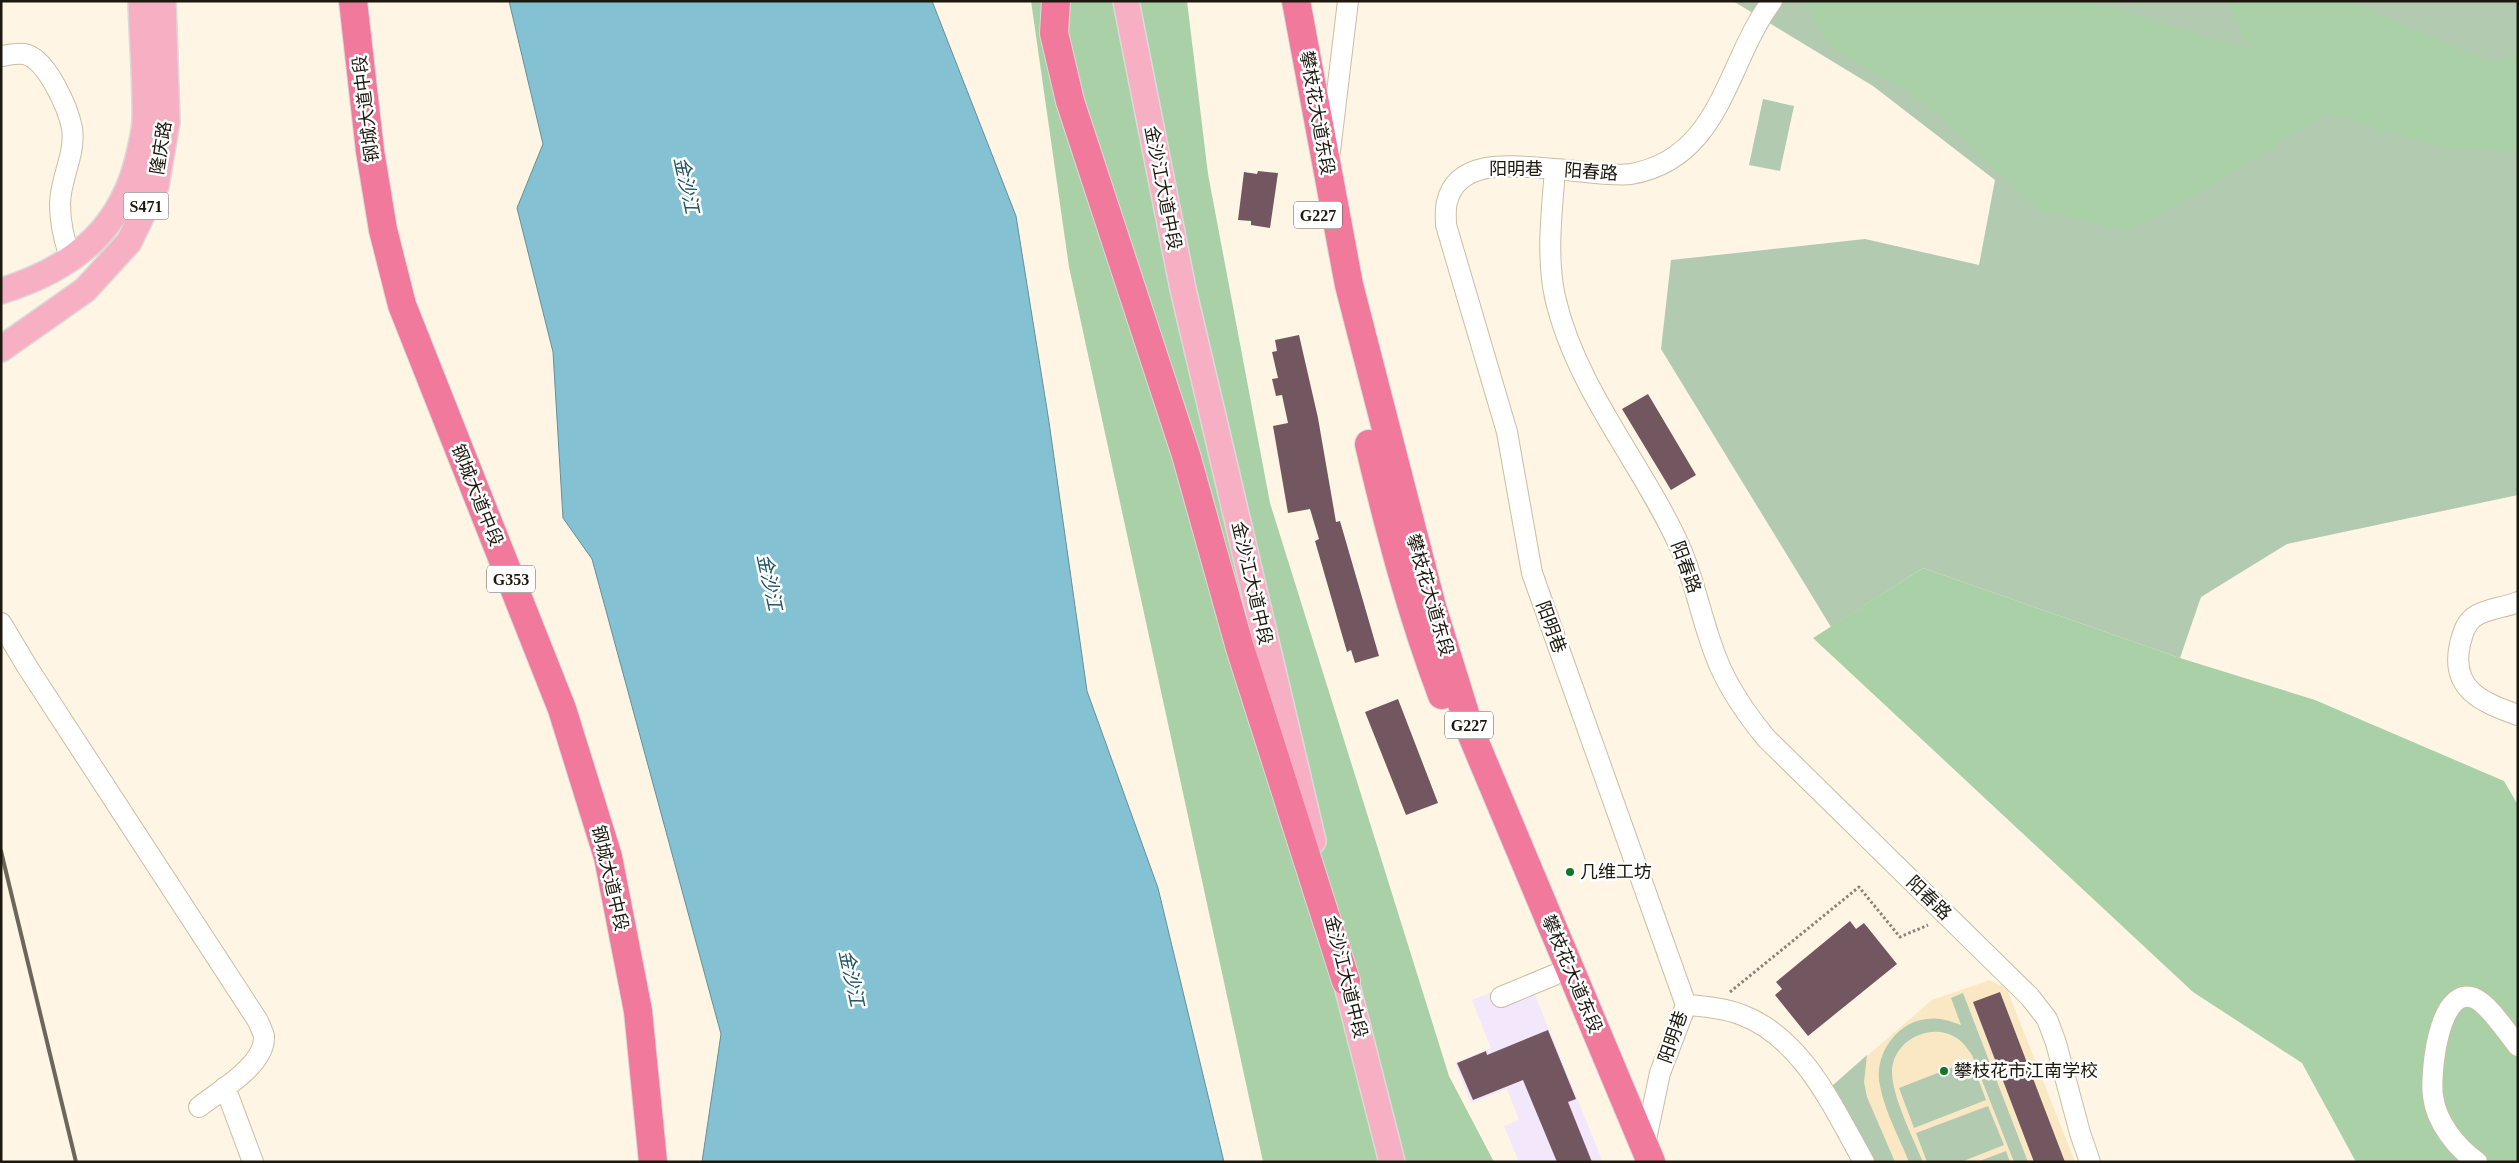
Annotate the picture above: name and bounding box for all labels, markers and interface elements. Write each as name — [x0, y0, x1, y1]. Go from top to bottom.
street label: 攀枝花大道东段 — [1296, 49, 1338, 177]
street label: 钢城大道中段 — [349, 54, 383, 164]
street label: 隆庆路 — [147, 120, 175, 176]
street label: 金沙江大道中段 — [1141, 124, 1185, 252]
water label: 金沙江 — [670, 155, 703, 217]
street label: 阳明巷 — [1489, 159, 1543, 179]
street label: 阳春路 — [1563, 160, 1619, 184]
road number: S471 — [124, 192, 168, 220]
road number: G227 — [1294, 202, 1342, 228]
street label: 钢城大道中段 — [447, 441, 507, 549]
street label: 金沙江大道中段 — [1228, 519, 1276, 647]
street label: 攀枝花大道东段 — [1403, 532, 1457, 658]
street label: 阳春路 — [1667, 538, 1705, 596]
water label: 金沙江 — [753, 552, 786, 614]
road number: G353 — [487, 566, 535, 592]
street label: 阳明巷 — [1532, 598, 1570, 656]
road number: G227 — [1445, 712, 1493, 738]
street label: 钢城大道中段 — [588, 823, 632, 933]
place label: 几维工坊 — [1580, 862, 1652, 882]
marker: 几维工坊 — [1564, 866, 1576, 878]
street label: 阳春路 — [1903, 872, 1955, 924]
street label: 攀枝花大道东段 — [1538, 912, 1606, 1036]
street label: 金沙江大道中段 — [1321, 913, 1371, 1041]
water label: 金沙江 — [835, 948, 868, 1010]
street label: 阳明巷 — [1655, 1008, 1691, 1066]
place label: 攀枝花市江南学校 — [1954, 1061, 2098, 1081]
marker: 攀枝花市江南学校 — [1938, 1065, 1950, 1077]

